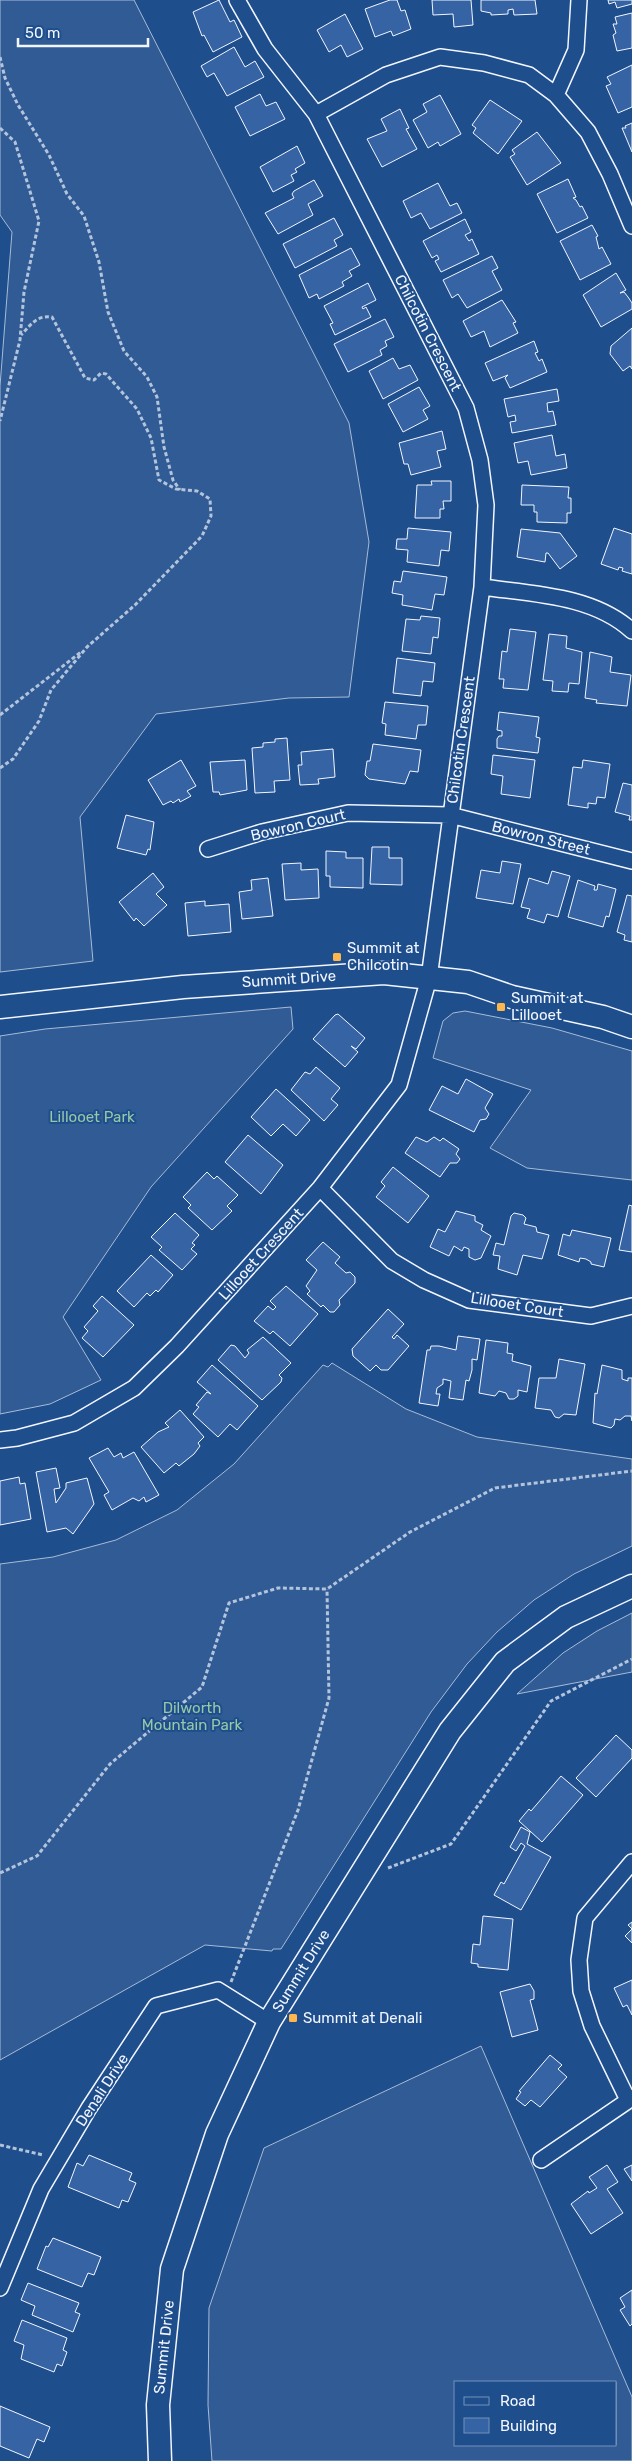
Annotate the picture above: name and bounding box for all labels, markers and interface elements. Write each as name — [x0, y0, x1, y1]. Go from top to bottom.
scale bar — [18, 15, 148, 47]
text: 50 m — [25, 24, 60, 42]
street label: Chilcotin Crescent — [391, 272, 465, 394]
street label: Chilcotin Crescent — [443, 675, 479, 805]
street label: Bowron Court — [249, 805, 347, 845]
street label: Bowron Street — [490, 817, 592, 859]
place label: Summit at Chilcotin — [347, 939, 419, 974]
marker: Summit at Chilcotin — [331, 951, 343, 963]
street label: Summit Drive — [241, 967, 337, 991]
place label: Summit at Lillooet — [511, 989, 583, 1024]
marker: Summit at Lillooet — [495, 1001, 507, 1013]
park label: Lillooet Park — [49, 1108, 135, 1126]
street label: Lillooet Crescent — [215, 1204, 307, 1304]
street label: Lillooet Court — [469, 1289, 565, 1321]
park label: Dilworth Mountain Park — [142, 1699, 242, 1734]
street label: Summit Drive — [268, 1926, 334, 2016]
place label: Summit at Denali — [303, 2009, 422, 2027]
marker: Summit at Denali — [287, 2012, 299, 2024]
street label: Denali Drive — [72, 2050, 132, 2130]
street label: Summit Drive — [150, 2299, 178, 2395]
legend — [454, 2381, 617, 2446]
text: Road — [500, 2392, 536, 2410]
text: Building — [500, 2417, 557, 2435]

